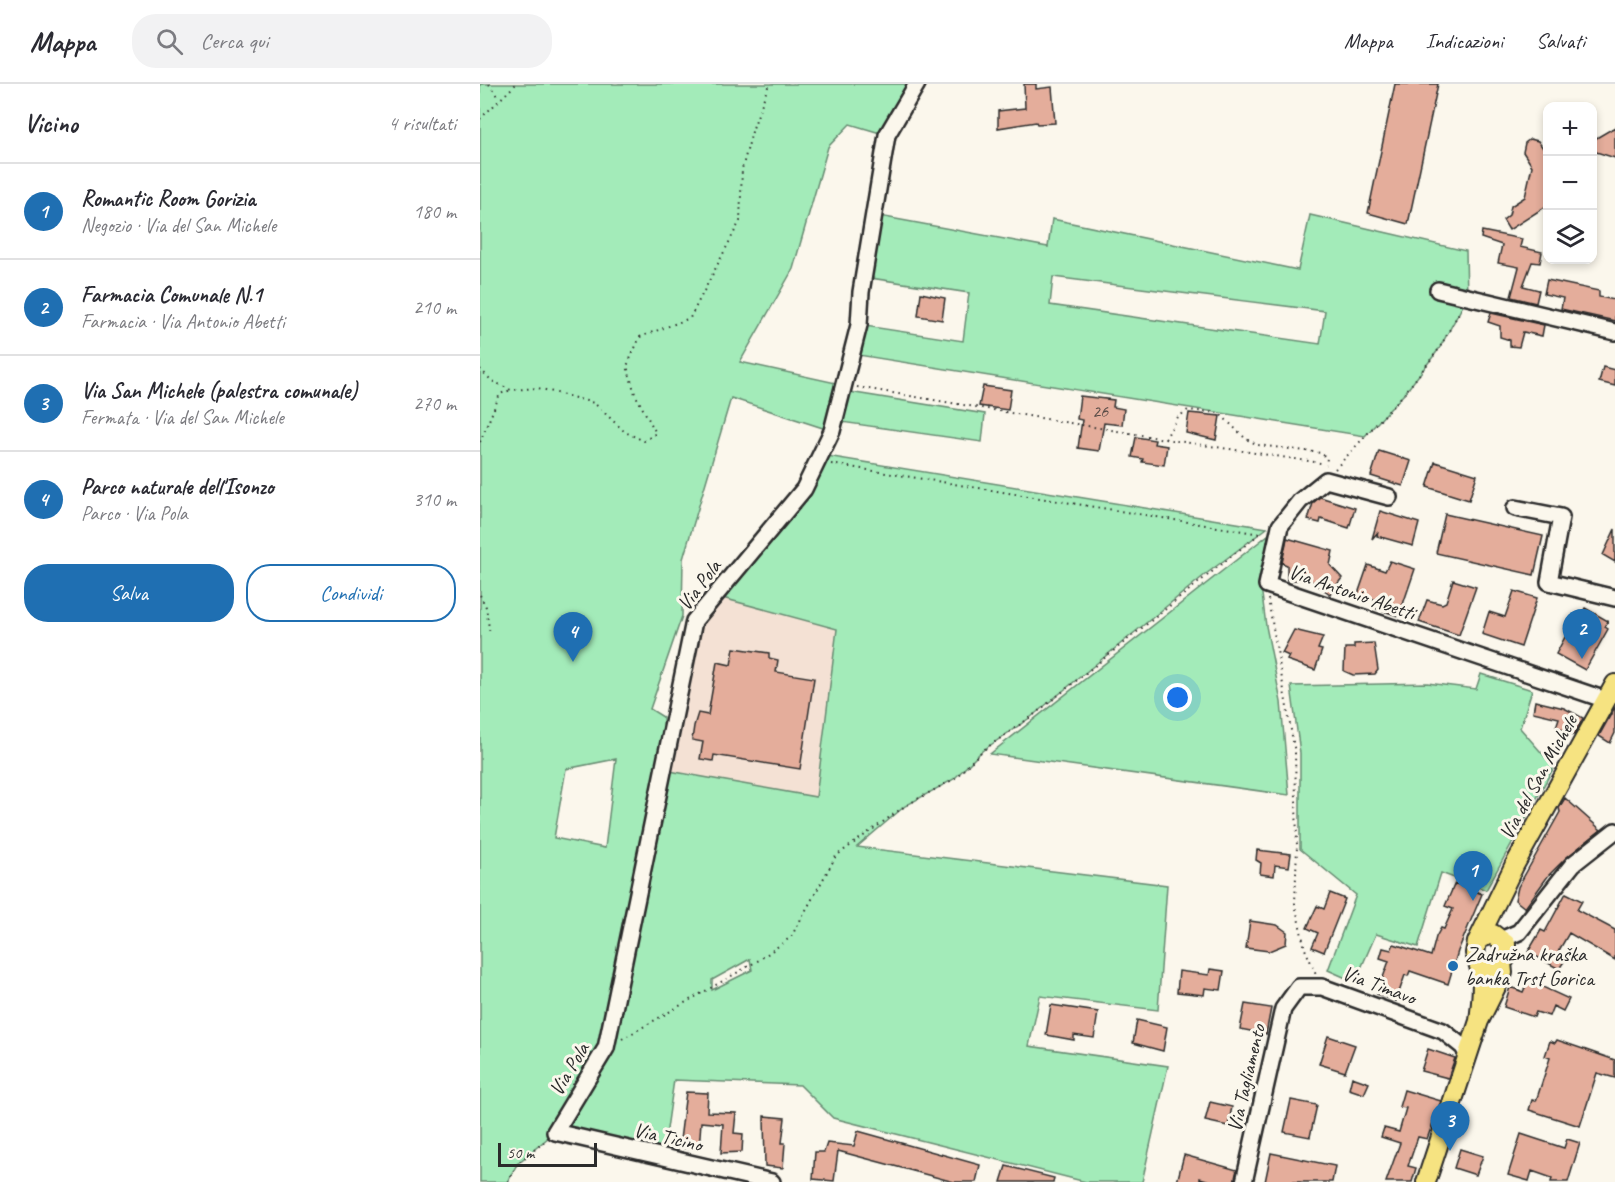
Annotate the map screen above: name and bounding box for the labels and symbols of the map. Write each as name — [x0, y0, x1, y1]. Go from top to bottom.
house number: 26 — [1092, 400, 1109, 422]
street label: Via Pola — [671, 553, 728, 616]
street label: Via Antonio Abetti — [1285, 558, 1422, 627]
pin: 2 — [1562, 610, 1602, 659]
pin: 4 — [554, 612, 592, 662]
your location — [1163, 683, 1192, 712]
street label: Via del San Michele — [1493, 708, 1584, 844]
pin: 1 — [1454, 852, 1492, 901]
place label: Zadružna kraška banka Trst Gorica — [1465, 941, 1596, 991]
marker: Zadružna kraška banka Trst Gorica — [1446, 959, 1460, 973]
street label: Via Timavo — [1339, 960, 1422, 1011]
street label: Via Tagliamento — [1221, 1020, 1271, 1134]
street label: Via Pola — [543, 1036, 596, 1100]
pin: 3 — [1430, 1102, 1470, 1151]
street label: Via Ticino — [631, 1117, 707, 1158]
scale bar — [498, 1140, 597, 1168]

